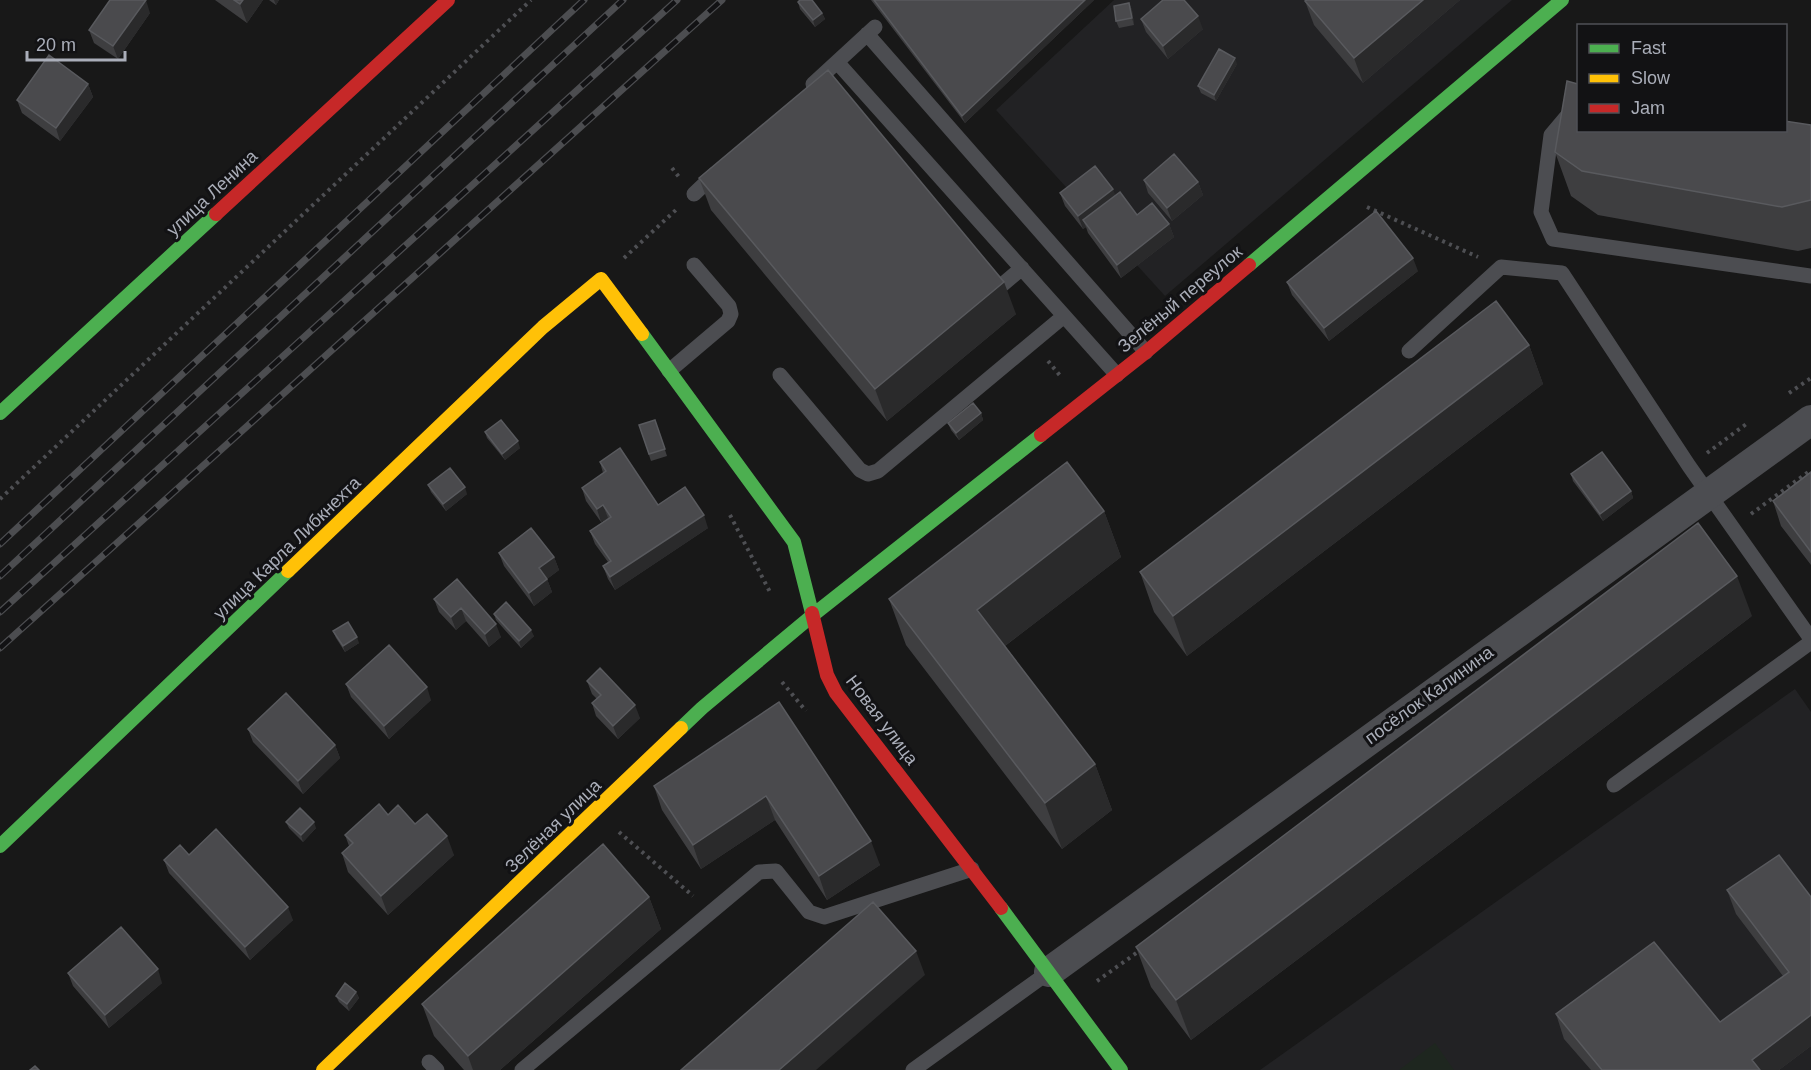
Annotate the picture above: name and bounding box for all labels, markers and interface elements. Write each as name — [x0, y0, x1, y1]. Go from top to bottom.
scale bar — [27, 24, 124, 62]
legend — [1577, 24, 1787, 132]
text: 20 m — [36, 35, 76, 55]
text: Fast — [1631, 38, 1666, 58]
text: Slow — [1631, 68, 1671, 88]
text: Jam — [1631, 98, 1665, 118]
street label: улица Ленина — [163, 145, 262, 240]
street label: Зелёный переулок — [1114, 241, 1246, 357]
street label: улица Карла Либкнехта — [209, 472, 365, 623]
street label: посёлок Калинина — [1361, 641, 1498, 748]
street label: Новая улица — [842, 671, 923, 769]
street label: Зелёная улица — [501, 775, 606, 877]

